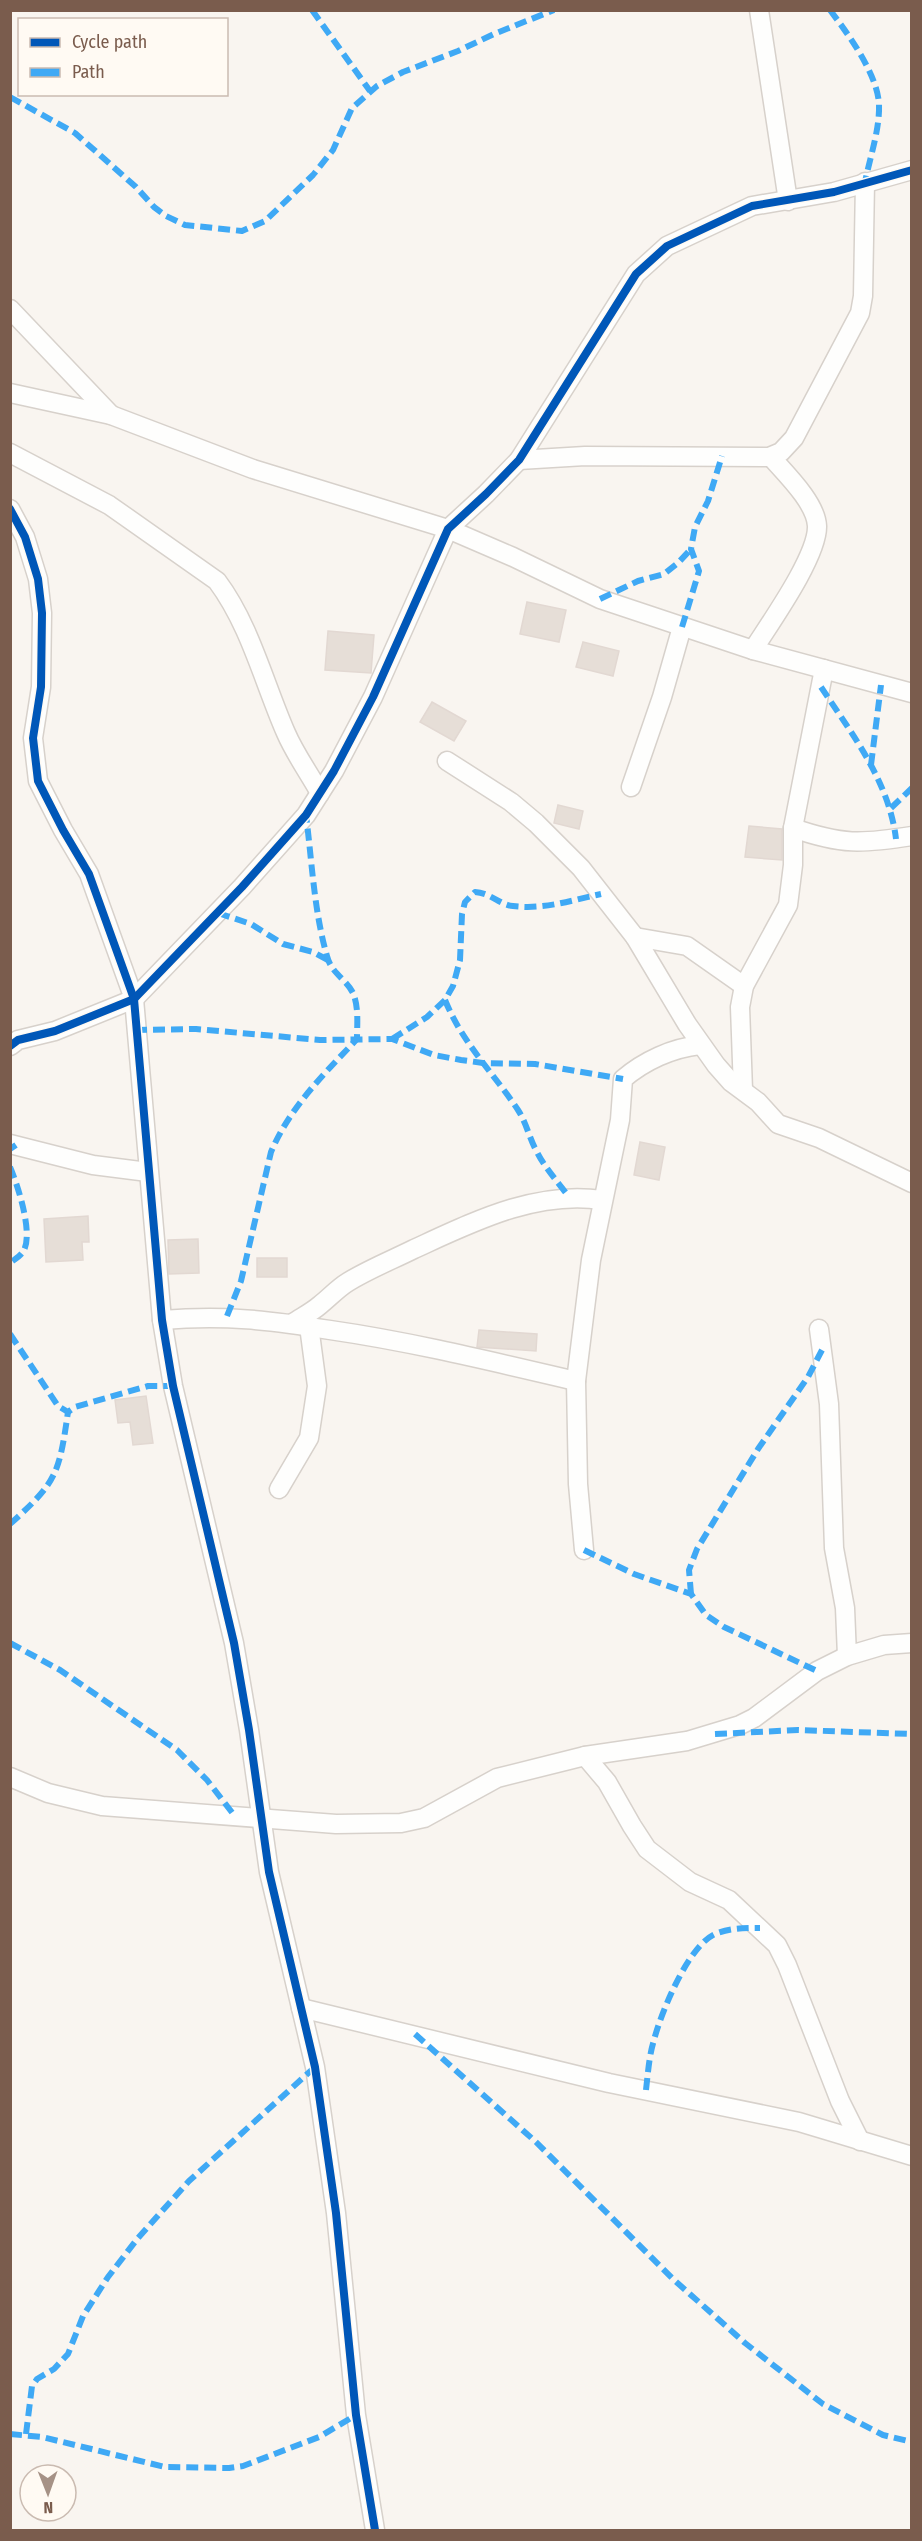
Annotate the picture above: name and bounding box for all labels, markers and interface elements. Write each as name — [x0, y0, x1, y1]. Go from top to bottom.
legend — [18, 18, 228, 96]
text: Cycle path — [72, 31, 147, 53]
text: Path — [72, 61, 105, 83]
north arrow — [18, 2463, 78, 2523]
text: N — [43, 2498, 53, 2517]

